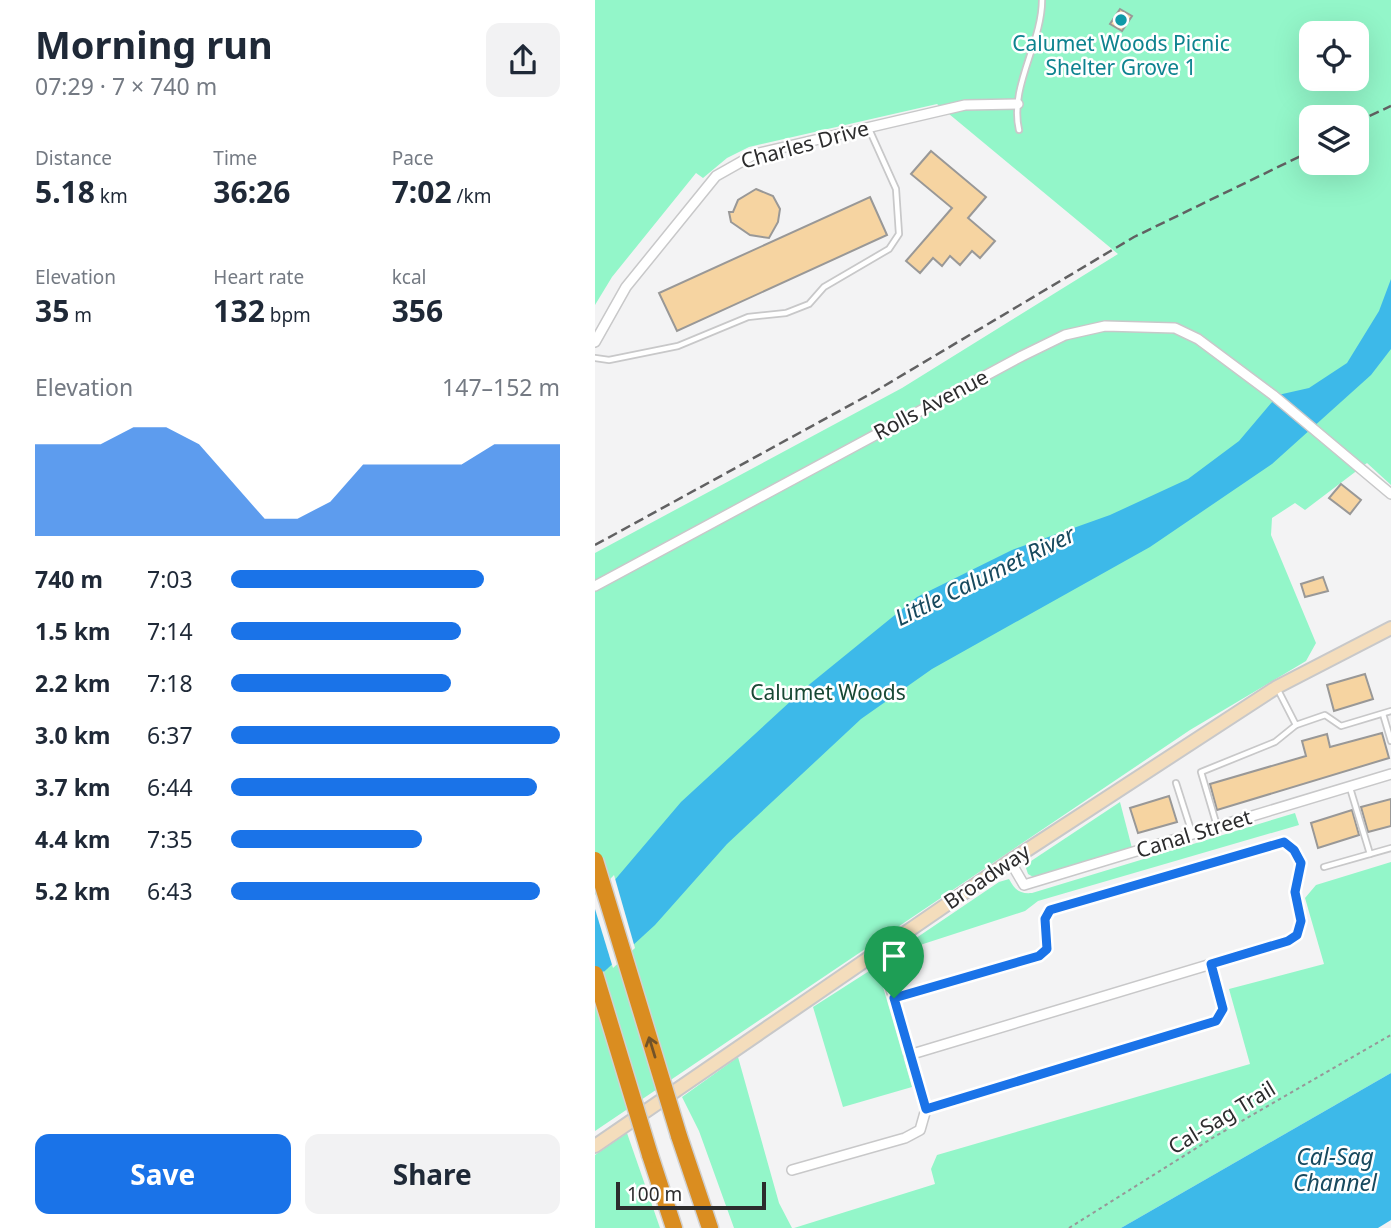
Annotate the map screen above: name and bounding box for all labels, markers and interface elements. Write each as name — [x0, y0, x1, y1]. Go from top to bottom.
marker: Calumet Woods Picnic Shelter Grove 1 — [1113, 12, 1129, 28]
text: Morning run — [35, 18, 273, 70]
map controls — [1299, 21, 1369, 175]
button: locate — [1299, 21, 1369, 91]
button: share — [486, 23, 560, 97]
place label: Calumet Woods Picnic Shelter Grove 1 — [1012, 29, 1230, 81]
text: 07:29 · 7 × 740 m — [35, 70, 217, 102]
button: layers — [1299, 105, 1369, 175]
street label: Charles Drive — [738, 114, 872, 175]
text: Distance — [35, 145, 112, 171]
text: Time — [213, 145, 257, 171]
text: Pace — [392, 145, 434, 171]
text: 5.18 — [35, 171, 95, 212]
text: 36:26 — [213, 171, 290, 212]
text: 7:02 — [392, 171, 452, 212]
text: km — [95, 183, 128, 209]
text: /km — [452, 183, 492, 209]
text: Elevation — [35, 264, 116, 290]
text: Heart rate — [213, 264, 304, 290]
text: kcal — [392, 264, 426, 290]
text: 35 — [35, 290, 69, 331]
text: 132 — [213, 290, 265, 331]
text: 356 — [392, 290, 443, 331]
text: m — [69, 302, 92, 328]
text: bpm — [265, 302, 311, 328]
street label: Rolls Avenue — [868, 362, 993, 446]
text: Elevation — [35, 371, 133, 403]
text: 147–152 m — [442, 371, 560, 403]
water label: Little Calumet River — [889, 517, 1081, 633]
text: 740 m — [35, 563, 103, 595]
text: 7:03 — [147, 563, 193, 595]
text: 1.5 km — [35, 615, 110, 647]
text: 7:14 — [147, 615, 193, 647]
text: 2.2 km — [35, 667, 110, 699]
text: 7:18 — [147, 667, 193, 699]
park label: Calumet Woods — [750, 678, 906, 706]
text: 3.0 km — [35, 719, 110, 751]
text: 6:37 — [147, 719, 193, 751]
text: 3.7 km — [35, 771, 110, 803]
text: 6:44 — [147, 771, 193, 803]
street label: Canal Street — [1133, 802, 1255, 864]
text: 4.4 km — [35, 823, 110, 855]
text: 7:35 — [147, 823, 193, 855]
street label: Broadway — [938, 837, 1035, 915]
text: 5.2 km — [35, 875, 110, 907]
text: 6:43 — [147, 875, 193, 907]
pin — [864, 926, 924, 998]
icon: arrive — [875, 937, 913, 975]
one-way arrow — [644, 1036, 657, 1058]
street label: Cal-Sag Trail — [1163, 1074, 1280, 1160]
button: Save — [35, 1134, 291, 1214]
button: Share — [305, 1134, 560, 1214]
water label: Cal-Sag Channel — [1293, 1140, 1378, 1198]
scale bar — [616, 1179, 767, 1211]
text: 100 m — [627, 1181, 682, 1207]

